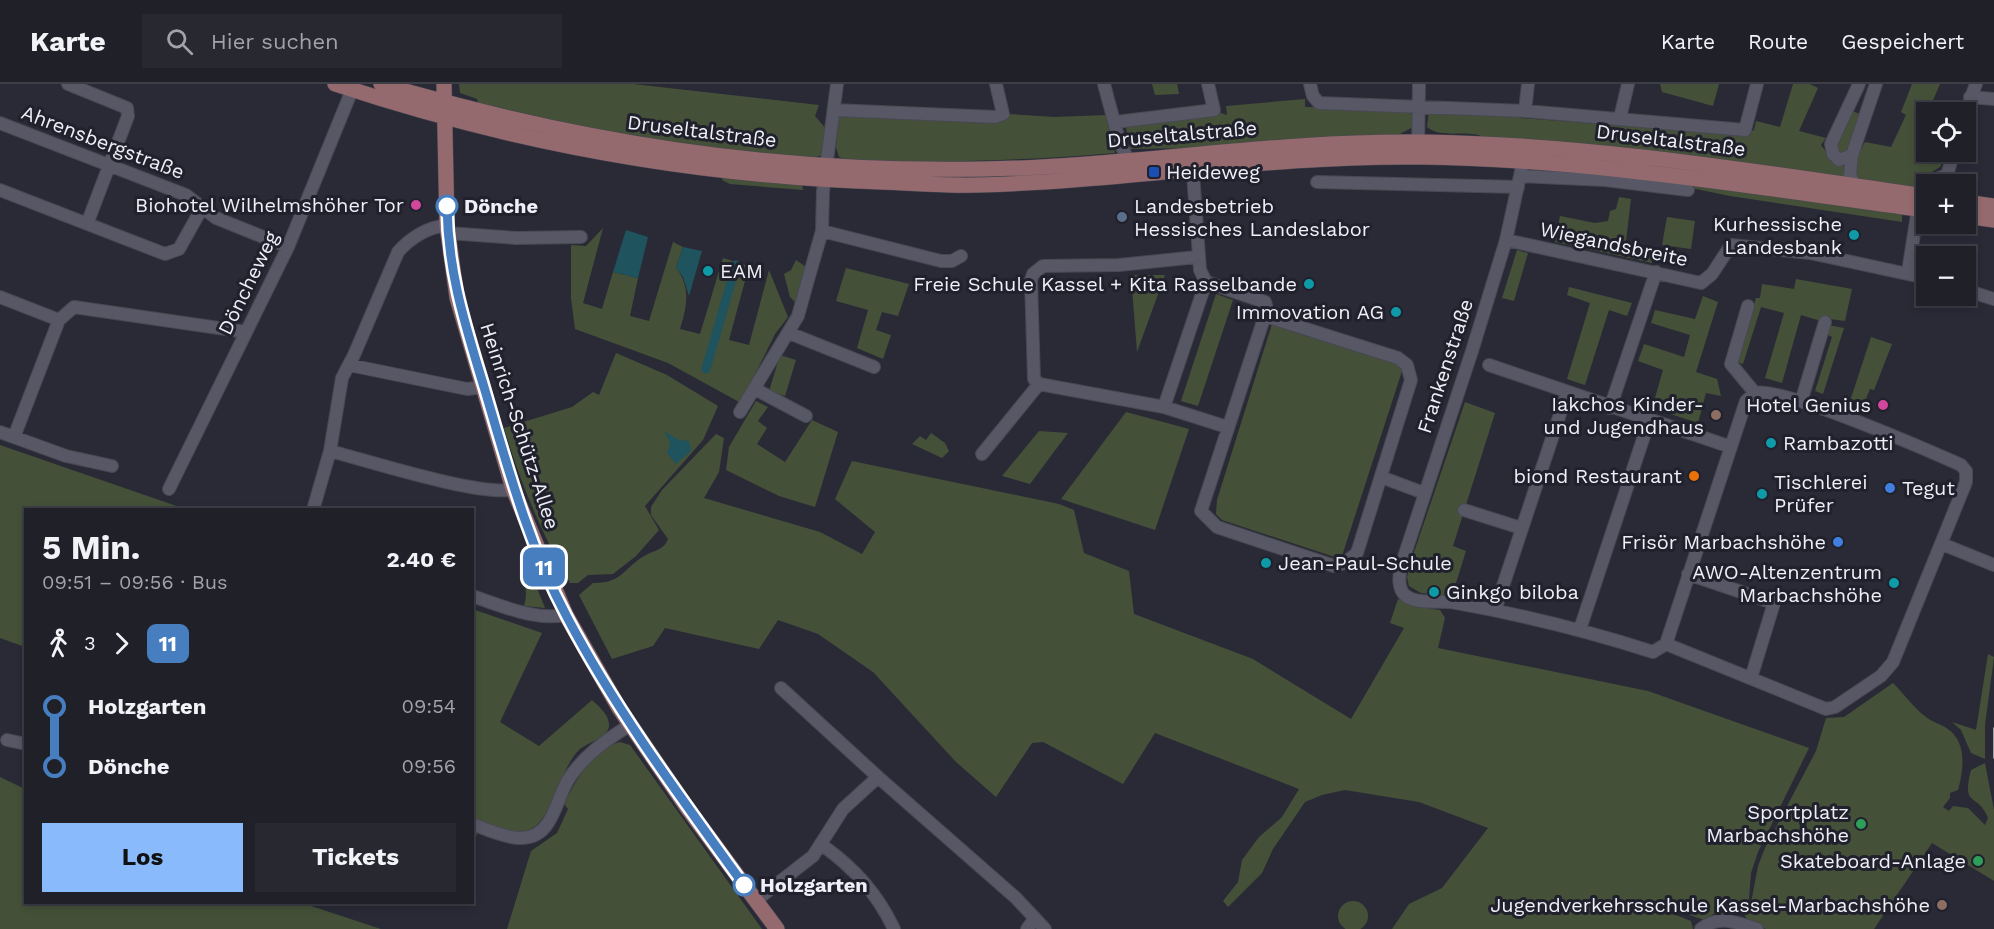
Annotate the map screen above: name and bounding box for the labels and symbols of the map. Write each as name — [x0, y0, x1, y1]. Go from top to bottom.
street label: Ahrensbergstraße — [18, 100, 188, 184]
street label: Druseltalstraße — [626, 110, 778, 152]
street label: Druseltalstraße — [1106, 115, 1258, 153]
street label: Druseltalstraße — [1595, 119, 1747, 161]
place label: Heideweg — [1166, 160, 1260, 184]
marker: Heideweg — [1147, 165, 1161, 179]
place label: Biohotel Wilhelmshöher Tor — [135, 193, 404, 217]
place label: Dönche — [464, 194, 538, 218]
place label: Landesbetrieb Hessisches Landeslabor — [1134, 194, 1370, 241]
marker: Dönche — [436, 195, 458, 217]
marker: Biohotel Wilhelmshöher Tor — [409, 198, 423, 212]
marker: Landesbetrieb Hessisches Landeslabor — [1115, 210, 1129, 224]
place label: Kurhessische Landesbank — [1713, 212, 1842, 259]
street label: Wiegandsbreite — [1538, 217, 1690, 271]
street label: Döncheweg — [213, 227, 284, 339]
marker: Kurhessische Landesbank — [1847, 228, 1861, 242]
place label: EAM — [720, 259, 763, 283]
marker: EAM — [701, 264, 715, 278]
place label: Freie Schule Kassel + Kita Rasselbande — [913, 272, 1297, 296]
marker: Freie Schule Kassel + Kita Rasselbande — [1302, 277, 1316, 291]
street label: Frankenstraße — [1412, 296, 1478, 436]
place label: Immovation AG — [1236, 300, 1384, 324]
marker: Immovation AG — [1389, 305, 1403, 319]
street label: Heinrich-Schütz-Allee — [475, 320, 565, 532]
place label: Iakchos Kinder- und Jugendhaus — [1543, 392, 1704, 439]
place label: Hotel Genius — [1746, 393, 1871, 417]
marker: Hotel Genius — [1876, 398, 1890, 412]
marker: Iakchos Kinder- und Jugendhaus — [1709, 408, 1723, 422]
place label: Rambazotti — [1783, 431, 1894, 455]
marker: Rambazotti — [1764, 436, 1778, 450]
place label: biond Restaurant — [1514, 464, 1683, 488]
marker: biond Restaurant — [1687, 469, 1701, 483]
place label: Tischlerei Prüfer — [1774, 470, 1868, 517]
place label: Tegut — [1902, 476, 1955, 500]
marker: Tegut — [1883, 481, 1897, 495]
marker: Tischlerei Prüfer — [1755, 487, 1769, 501]
place label: Frisör Marbachshöhe — [1621, 530, 1826, 554]
marker: Frisör Marbachshöhe — [1831, 535, 1845, 549]
line badge: 11 — [517, 548, 571, 586]
place label: Jean-Paul-Schule — [1278, 551, 1452, 575]
marker: Jean-Paul-Schule — [1259, 556, 1273, 570]
place label: AWO-Altenzentrum Marbachshöhe — [1692, 560, 1882, 607]
marker: AWO-Altenzentrum Marbachshöhe — [1887, 576, 1901, 590]
place label: Ginkgo biloba — [1446, 580, 1579, 604]
marker: Ginkgo biloba — [1427, 585, 1441, 599]
place label: Sportplatz Marbachshöhe — [1706, 800, 1849, 847]
marker: Sportplatz Marbachshöhe — [1854, 817, 1868, 831]
place label: Skateboard-Anlage — [1780, 849, 1966, 873]
marker: Skateboard-Anlage — [1971, 854, 1985, 868]
place label: Holzgarten — [760, 873, 868, 897]
marker: Holzgarten — [733, 874, 755, 896]
place label: Jugendverkehrsschule Kassel-Marbachshöhe — [1490, 893, 1930, 917]
marker: Jugendverkehrsschule Kassel-Marbachshöhe — [1935, 898, 1949, 912]

